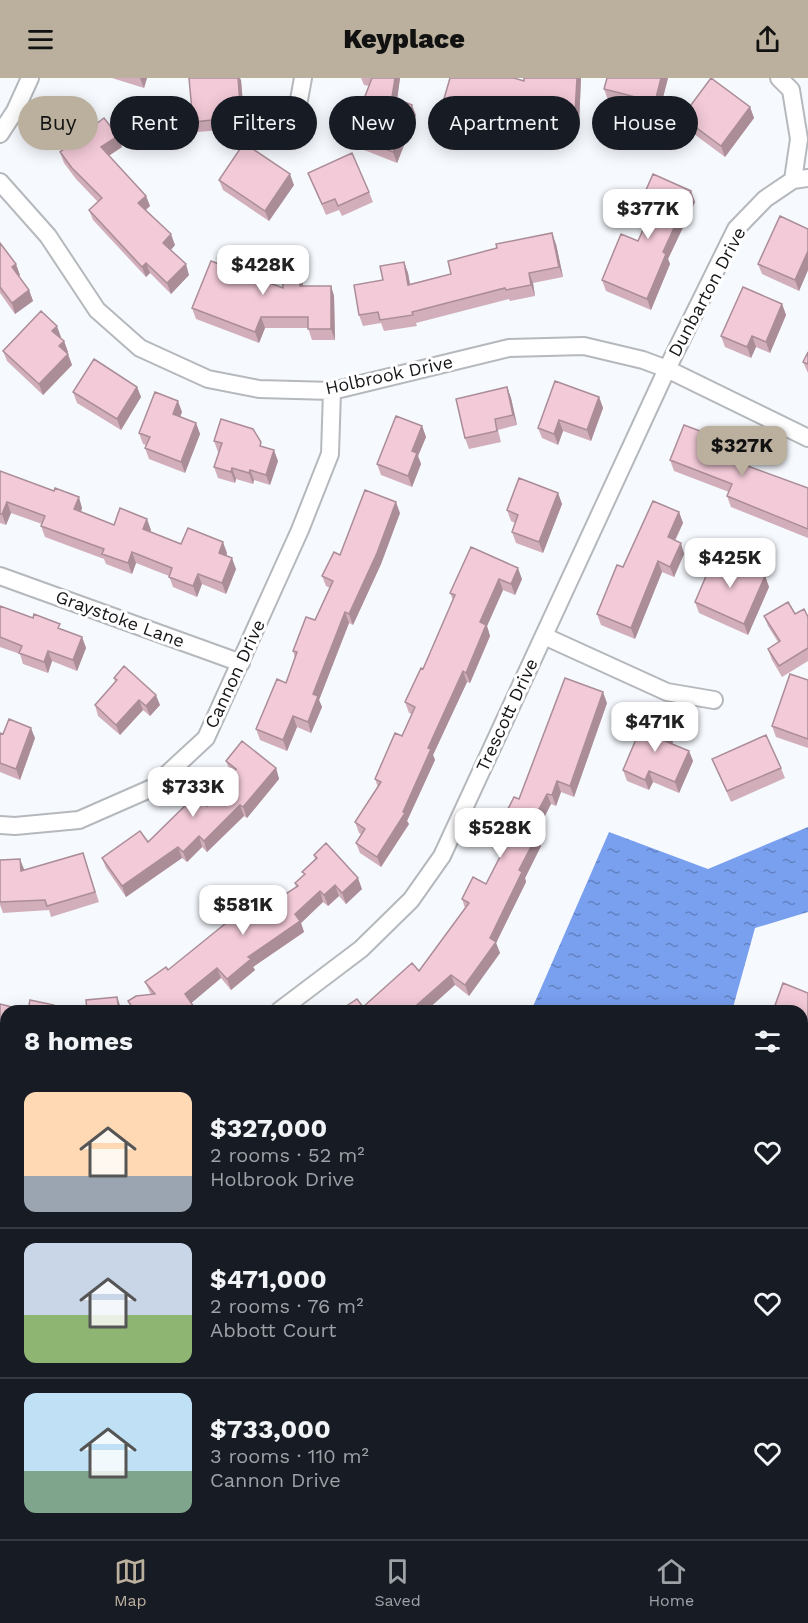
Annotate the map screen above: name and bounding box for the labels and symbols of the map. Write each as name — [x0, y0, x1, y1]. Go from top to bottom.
pin: $377K — [606, 189, 690, 240]
street label: Dunbarton Drive — [664, 223, 750, 360]
pin: $428K — [221, 245, 305, 296]
street label: Holbrook Drive — [323, 351, 455, 398]
pin: $327K — [700, 426, 784, 477]
pin: $425K — [688, 538, 772, 589]
street label: Graystoke Lane — [53, 585, 187, 652]
street label: Cannon Drive — [200, 616, 269, 732]
street label: Trescott Drive — [471, 655, 542, 775]
pin: $471K — [613, 702, 697, 753]
pin: $733K — [151, 767, 235, 818]
pin: $528K — [458, 808, 542, 859]
pin: $581K — [201, 885, 285, 936]

